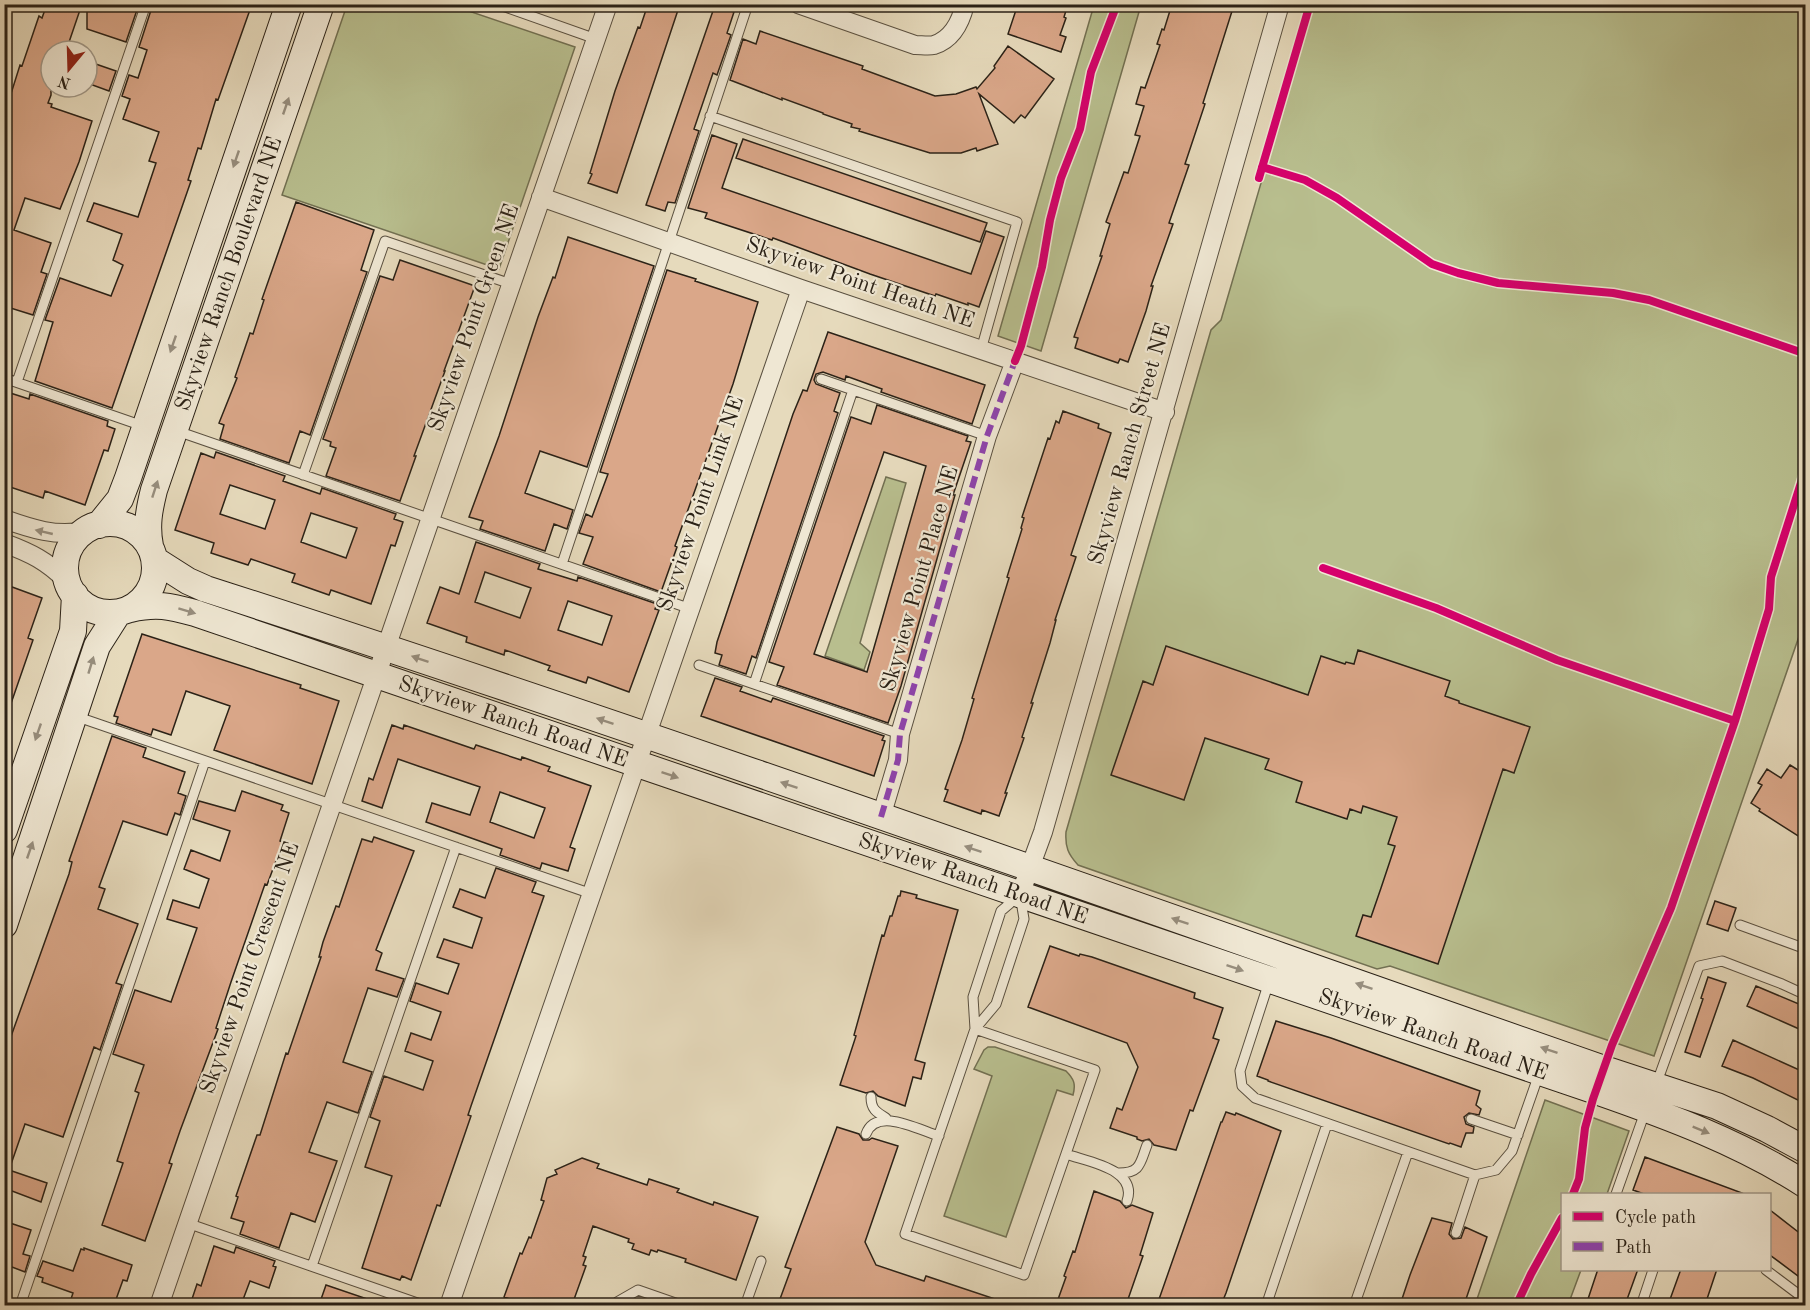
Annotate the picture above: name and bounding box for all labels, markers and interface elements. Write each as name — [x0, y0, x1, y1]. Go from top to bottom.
north arrow — [39, 39, 99, 99]
text: N — [56, 71, 73, 91]
one-way arrow — [282, 97, 292, 115]
street label: Skyview Ranch Boulevard NE — [172, 134, 286, 414]
one-way arrow — [231, 150, 241, 168]
street label: Skyview Point Green NE — [425, 201, 523, 435]
street label: Skyview Point Heath NE — [743, 233, 977, 333]
street label: Skyview Ranch Street NE — [1085, 321, 1175, 567]
one-way arrow — [168, 335, 178, 353]
street label: Skyview Point Link NE — [654, 393, 748, 615]
street label: Skyview Point Place NE — [877, 464, 963, 694]
one-way arrow — [151, 480, 160, 498]
one-way arrow — [34, 527, 53, 536]
one-way arrow — [178, 607, 196, 616]
one-way arrow — [411, 653, 429, 663]
one-way arrow — [87, 656, 96, 674]
street label: Skyview Ranch Road NE — [395, 672, 631, 772]
one-way arrow — [596, 716, 614, 726]
one-way arrow — [33, 723, 43, 741]
one-way arrow — [661, 771, 679, 781]
one-way arrow — [780, 780, 798, 790]
street label: Skyview Ranch Road NE — [855, 829, 1091, 929]
street label: Skyview Point Crescent NE — [196, 839, 304, 1097]
one-way arrow — [26, 841, 35, 859]
one-way arrow — [964, 844, 982, 854]
one-way arrow — [1171, 916, 1189, 926]
one-way arrow — [1226, 964, 1244, 973]
one-way arrow — [1355, 980, 1373, 990]
street label: Skyview Ranch Road NE — [1315, 985, 1551, 1085]
one-way arrow — [1539, 1044, 1557, 1054]
one-way arrow — [1692, 1126, 1710, 1135]
legend — [1561, 1193, 1771, 1271]
text: Cycle path — [1615, 1209, 1696, 1227]
text: Path — [1615, 1239, 1652, 1257]

